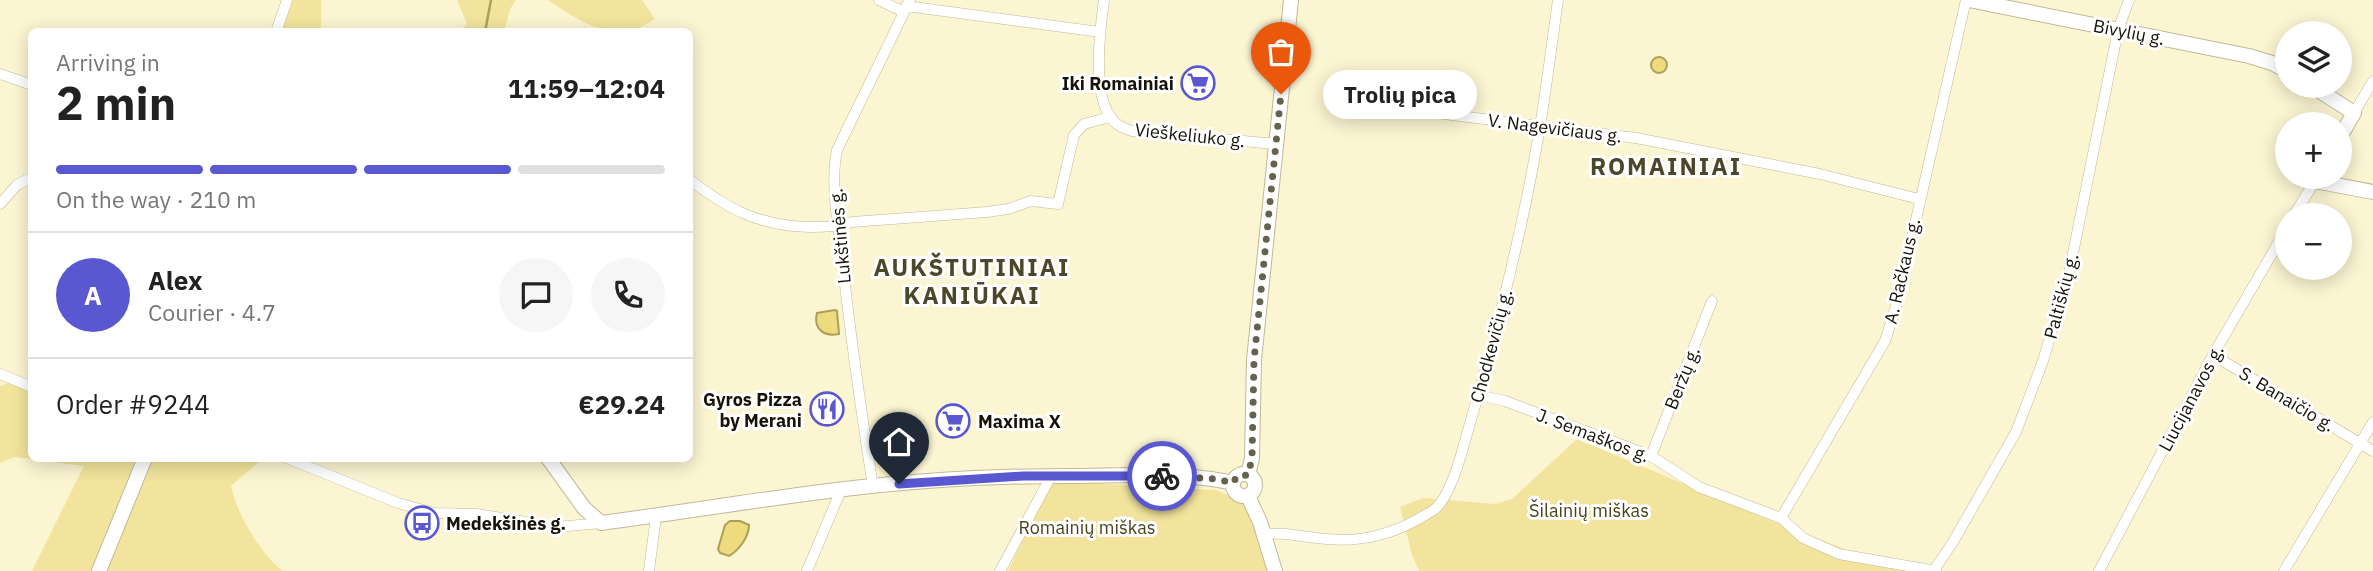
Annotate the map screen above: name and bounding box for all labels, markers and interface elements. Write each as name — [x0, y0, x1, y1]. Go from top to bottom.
street label: Bivylių g. — [2091, 14, 2167, 50]
map controls — [2275, 21, 2352, 280]
button: layers — [2275, 21, 2352, 98]
pin — [1251, 22, 1311, 94]
icon: bag — [1262, 33, 1300, 71]
text: Arriving in — [56, 47, 160, 77]
supermarket icon: Iki Romainiai — [1179, 64, 1217, 102]
callout: Trolių pica — [1323, 70, 1477, 119]
text: 11:59–12:04 — [508, 71, 665, 105]
place label: Iki Romainiai — [1062, 72, 1174, 95]
text: 2 min — [56, 73, 176, 133]
text: Trolių pica — [1344, 79, 1456, 109]
street label: V. Nagevičiaus g. — [1487, 108, 1623, 148]
button: + — [2275, 112, 2352, 189]
street label: Vieškeliuko g. — [1134, 118, 1246, 152]
district label: ROMAINIAI — [1590, 150, 1742, 182]
text: On the way · 210 m — [56, 184, 256, 214]
street label: Lukštinės g. — [824, 187, 856, 285]
button: − — [2275, 203, 2352, 280]
street label: A. Račkaus g. — [1879, 216, 1925, 326]
district label: AUKŠTUTINIAI KANIŪKAI — [874, 251, 1070, 311]
street label: Paltiškių g. — [2039, 251, 2083, 341]
button: chat — [499, 258, 573, 332]
button: phone — [591, 258, 665, 332]
text: Alex — [148, 263, 202, 297]
text: A — [84, 278, 102, 312]
street label: Chodkevičių g. — [1465, 287, 1517, 405]
text: Courier · 4.7 — [148, 297, 276, 327]
street label: Liucijanavos g. — [2153, 341, 2229, 455]
street label: Beržų g. — [1659, 343, 1705, 413]
street label: S. Banaičio g. — [2235, 361, 2339, 437]
text: Order #9244 — [56, 387, 210, 421]
text: €29.24 — [578, 387, 665, 421]
place label: Gyros Pizza by Merani — [703, 388, 802, 432]
restaurant icon: Gyros Pizza by Merani — [808, 390, 846, 428]
supermarket icon: Maxima X — [934, 402, 972, 440]
street label: J. Semaškos g. — [1533, 403, 1653, 467]
place label: Maxima X — [978, 410, 1061, 433]
pin — [869, 412, 929, 484]
icon: home — [880, 423, 918, 461]
courier — [1127, 441, 1197, 511]
icon: bike — [1143, 457, 1181, 495]
park label: Šilainių miškas — [1529, 498, 1649, 522]
bus stop icon: Medekšinės g. — [403, 504, 441, 542]
place label: Medekšinės g. — [446, 512, 566, 535]
park label: Romainių miškas — [1018, 516, 1156, 539]

